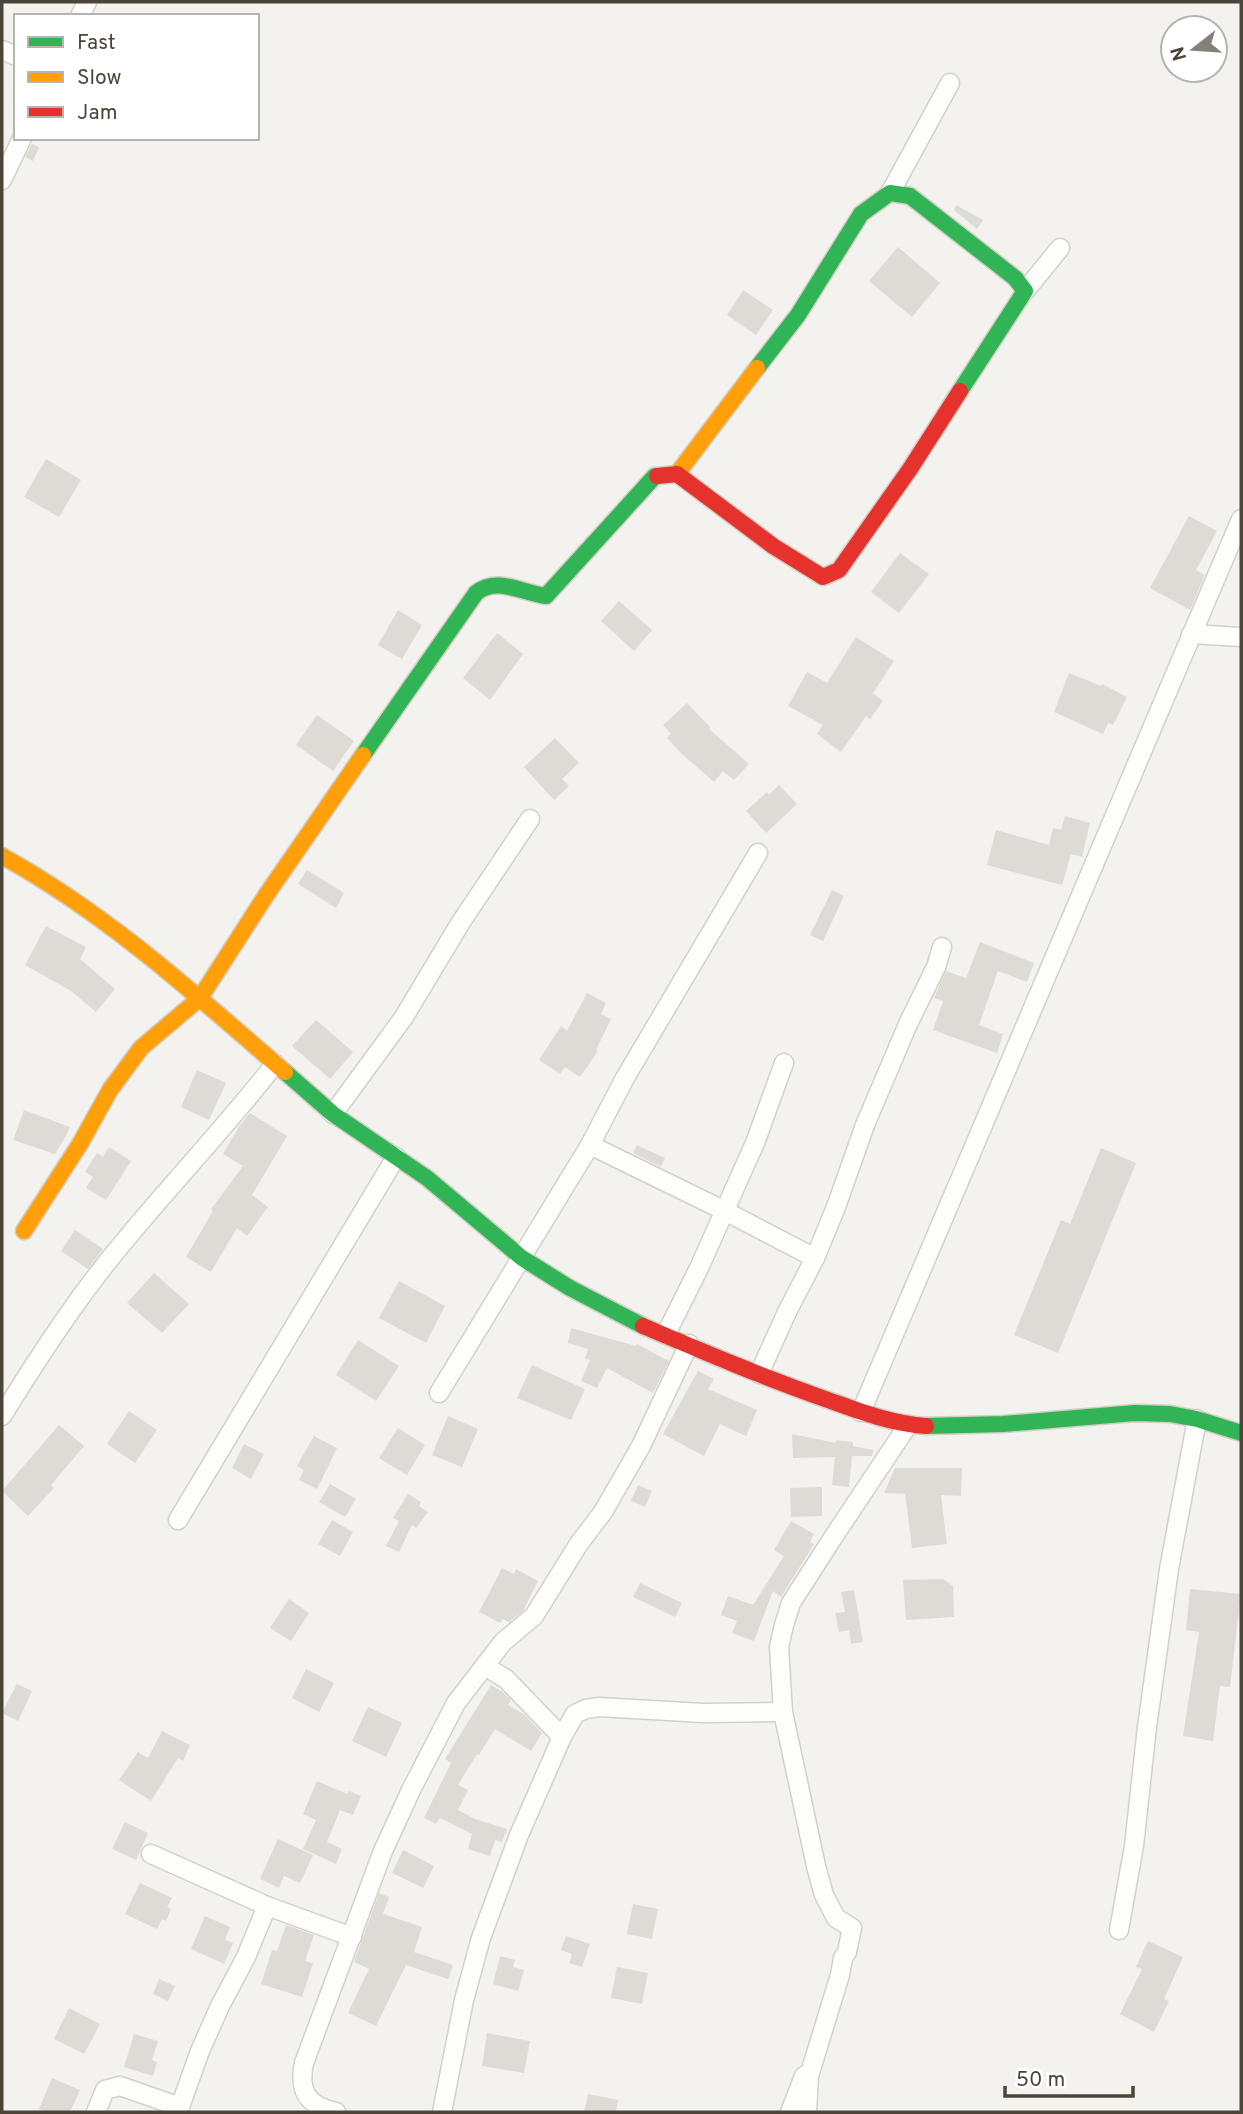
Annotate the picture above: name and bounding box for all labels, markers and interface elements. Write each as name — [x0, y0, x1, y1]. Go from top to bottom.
legend — [14, 14, 259, 140]
north arrow — [1159, 14, 1229, 84]
text: Fast — [77, 30, 116, 57]
text: N — [1166, 43, 1193, 63]
text: Slow — [77, 65, 122, 92]
text: Jam — [77, 100, 118, 127]
scale bar — [1005, 2054, 1133, 2098]
text: 50 m — [1016, 2067, 1065, 2094]

